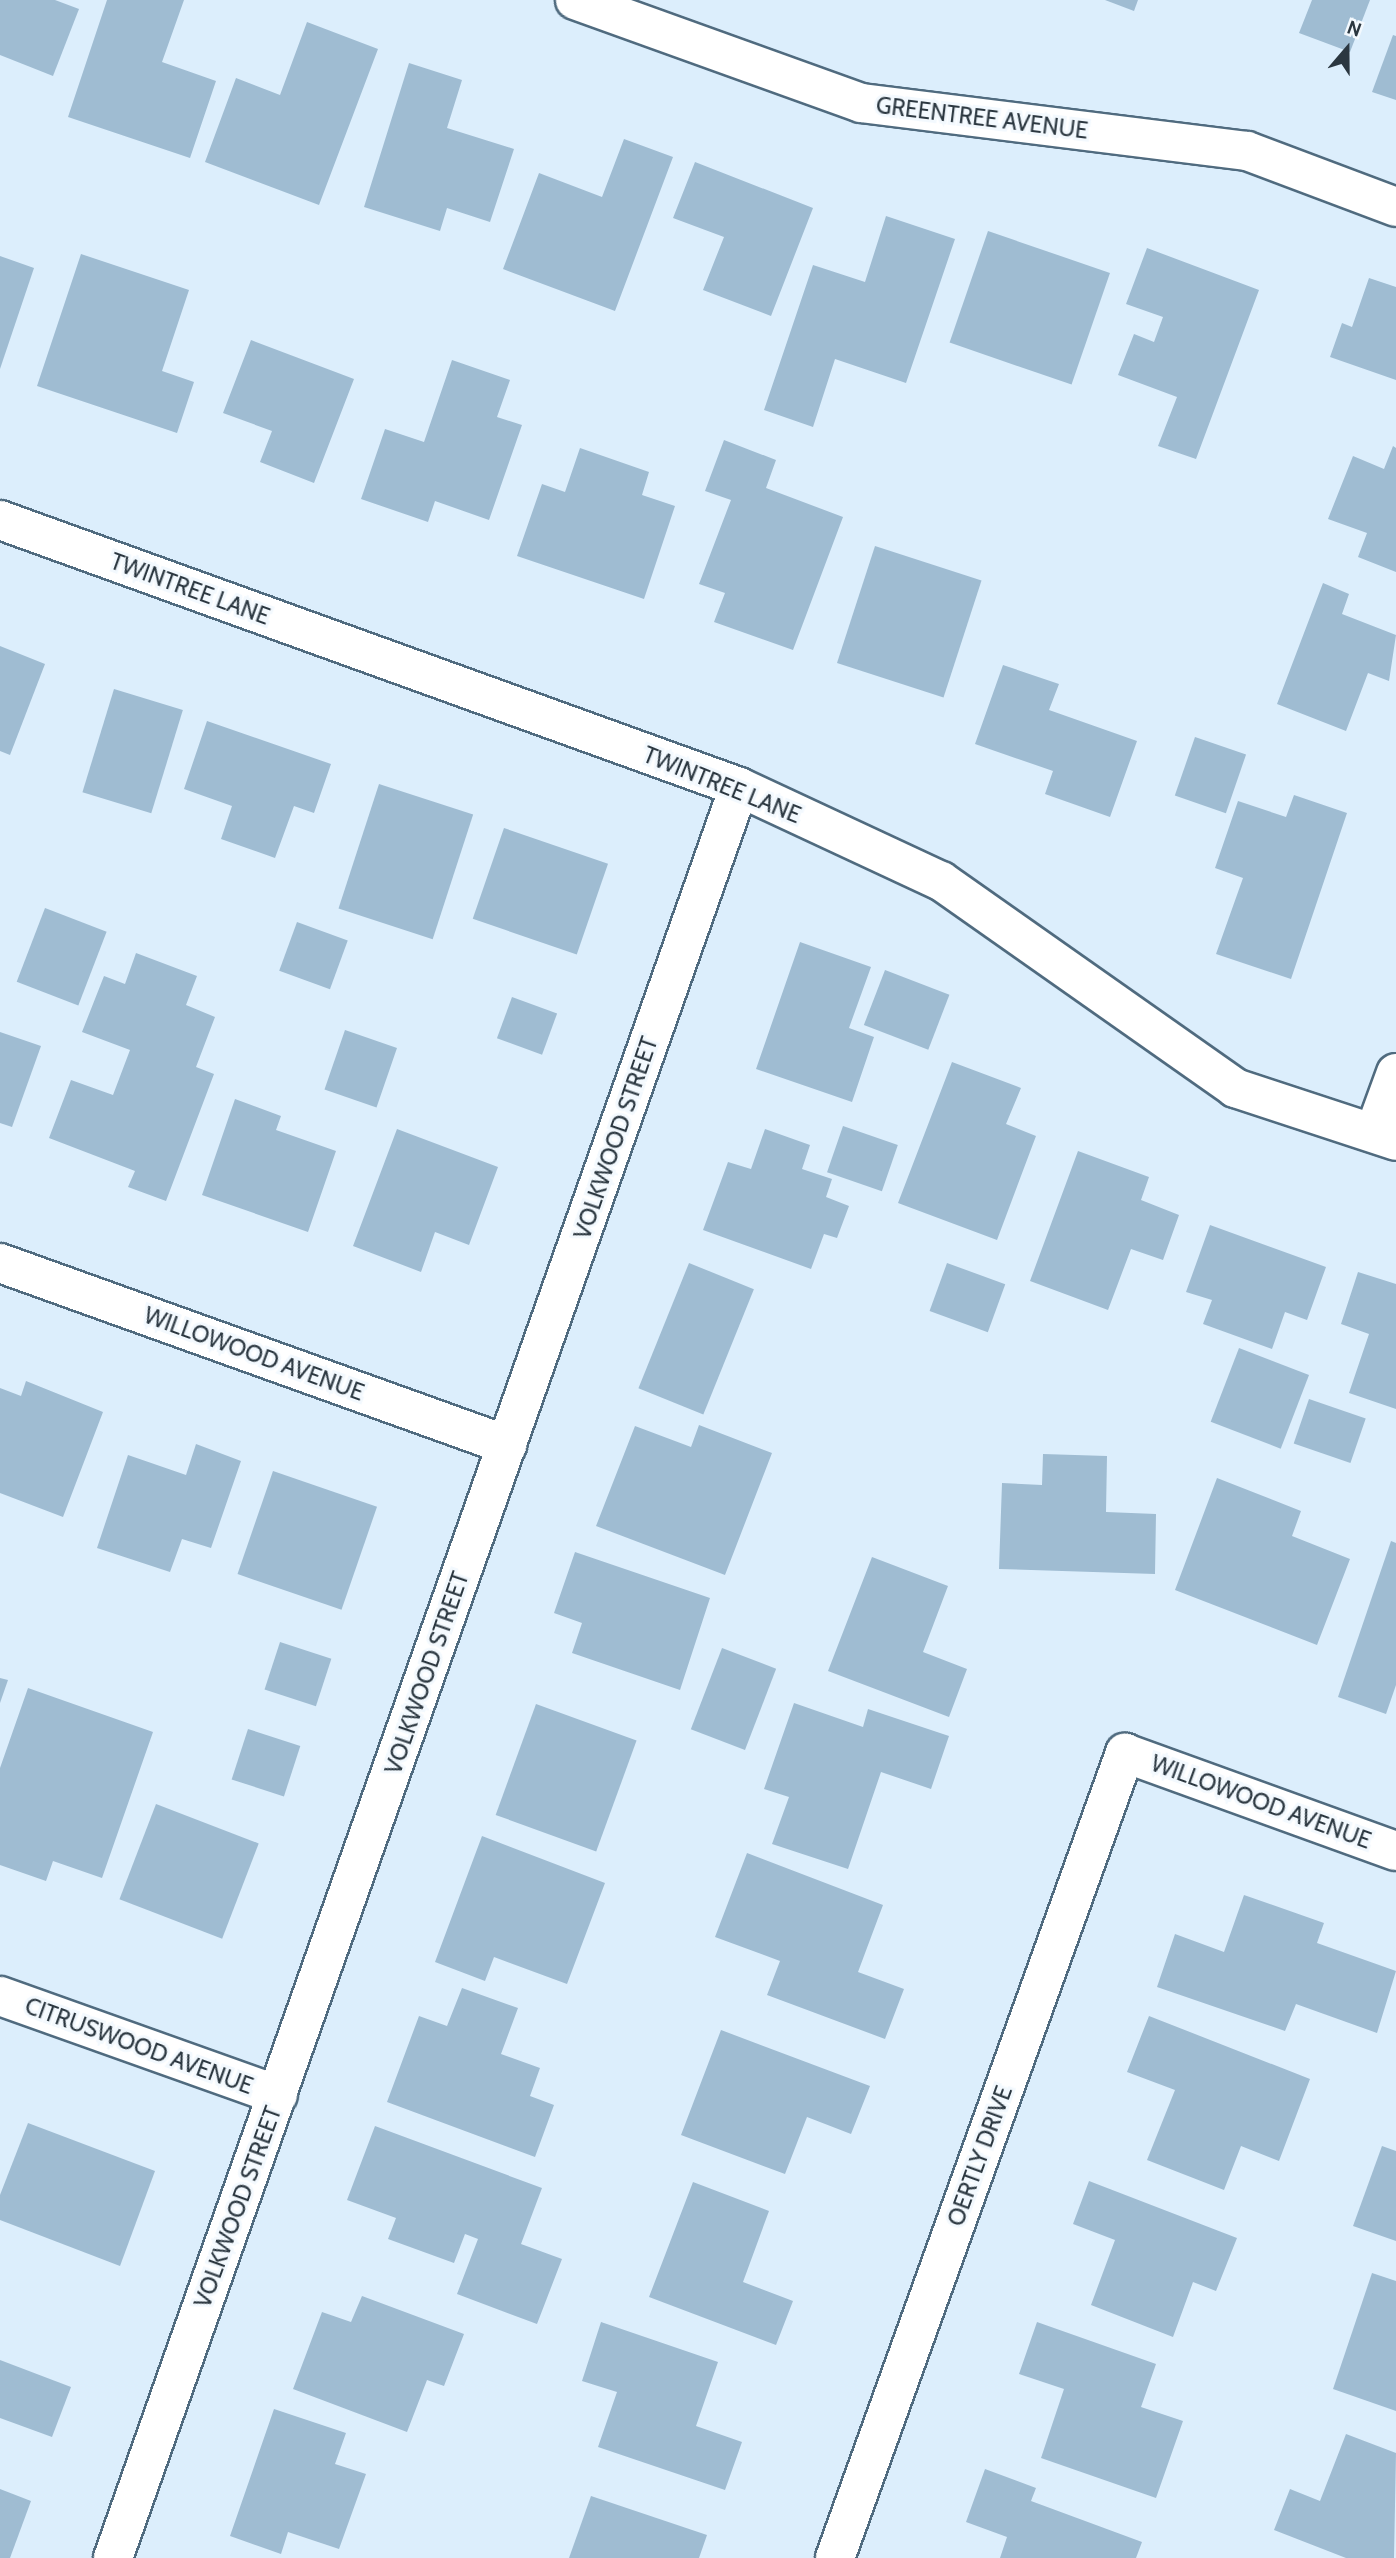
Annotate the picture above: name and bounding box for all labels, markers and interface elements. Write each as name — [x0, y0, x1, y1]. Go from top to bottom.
north arrow — [1312, 14, 1382, 84]
text: N — [1344, 16, 1365, 42]
street label: GREENTREE AVENUE — [875, 91, 1089, 145]
street label: TWINTREE LANE — [107, 547, 273, 631]
street label: TWINTREE LANE — [639, 741, 805, 829]
street label: VOLKWOOD STREET — [568, 1033, 664, 1243]
street label: WILLOWOOD AVENUE — [140, 1301, 368, 1407]
street label: VOLKWOOD STREET — [379, 1568, 475, 1778]
street label: WILLOWOOD AVENUE — [1147, 1749, 1375, 1855]
street label: CITRUSWOOD AVENUE — [21, 1992, 257, 2100]
street label: OERTLY DRIVE — [942, 2082, 1018, 2230]
street label: VOLKWOOD STREET — [189, 2103, 287, 2311]

